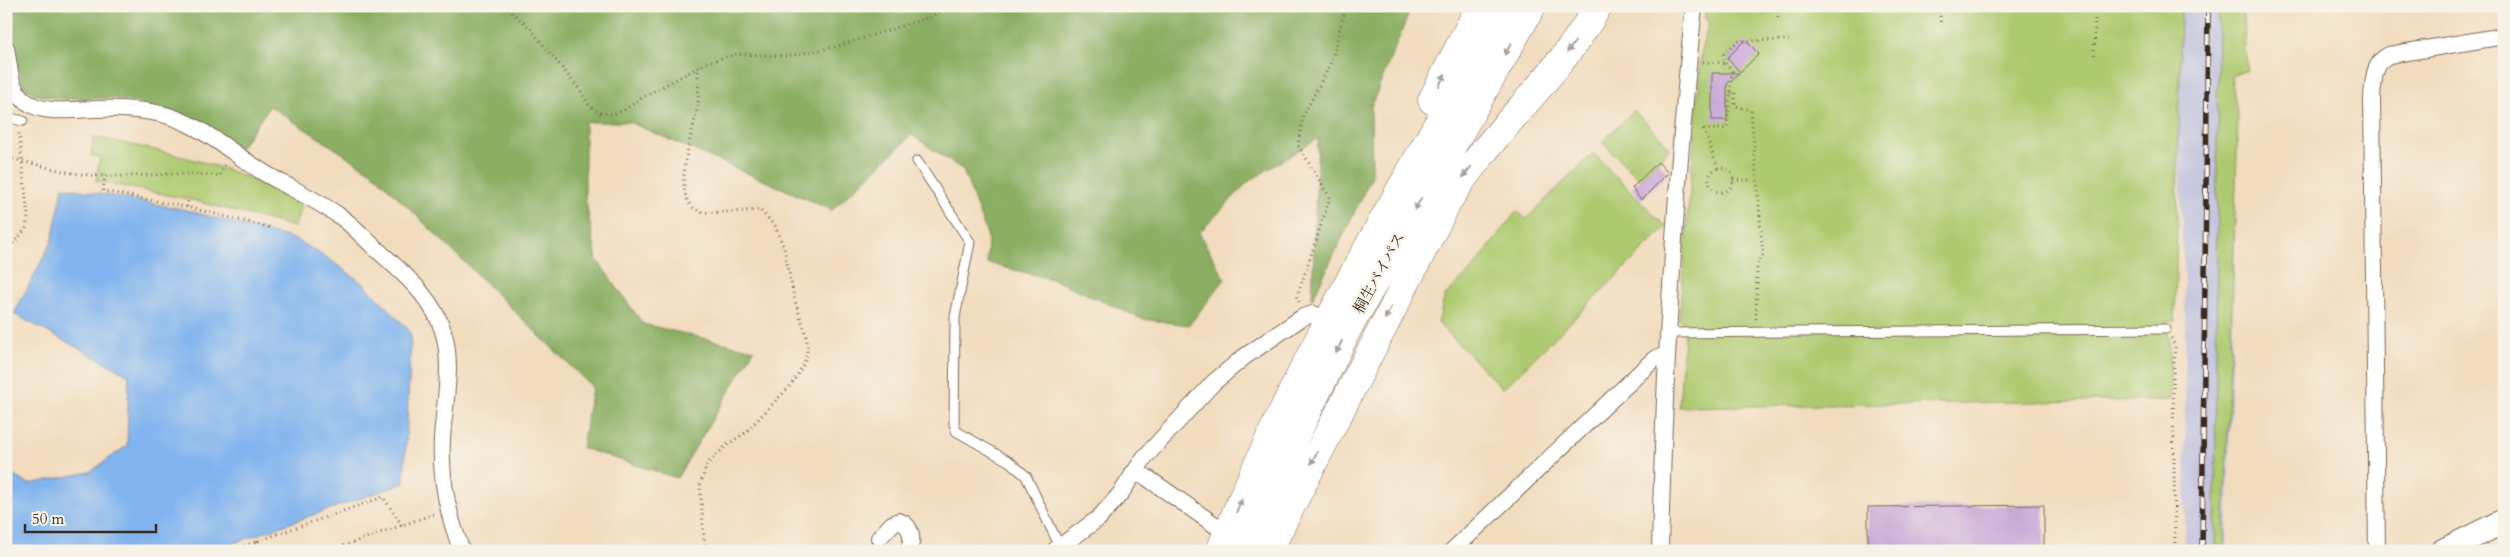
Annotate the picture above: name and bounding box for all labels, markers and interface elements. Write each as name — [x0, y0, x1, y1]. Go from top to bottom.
one-way arrow — [1566, 40, 1576, 54]
one-way arrow — [1503, 42, 1512, 55]
one-way arrow — [1438, 73, 1446, 87]
one-way arrow — [1462, 165, 1472, 178]
one-way arrow — [1413, 198, 1422, 211]
street label: 桐生バイパス — [1349, 229, 1409, 317]
one-way arrow — [1384, 306, 1392, 321]
one-way arrow — [1335, 339, 1343, 354]
one-way arrow — [1310, 451, 1318, 465]
one-way arrow — [1236, 499, 1244, 513]
scale bar — [25, 502, 156, 534]
text: 50 m — [32, 509, 64, 529]

